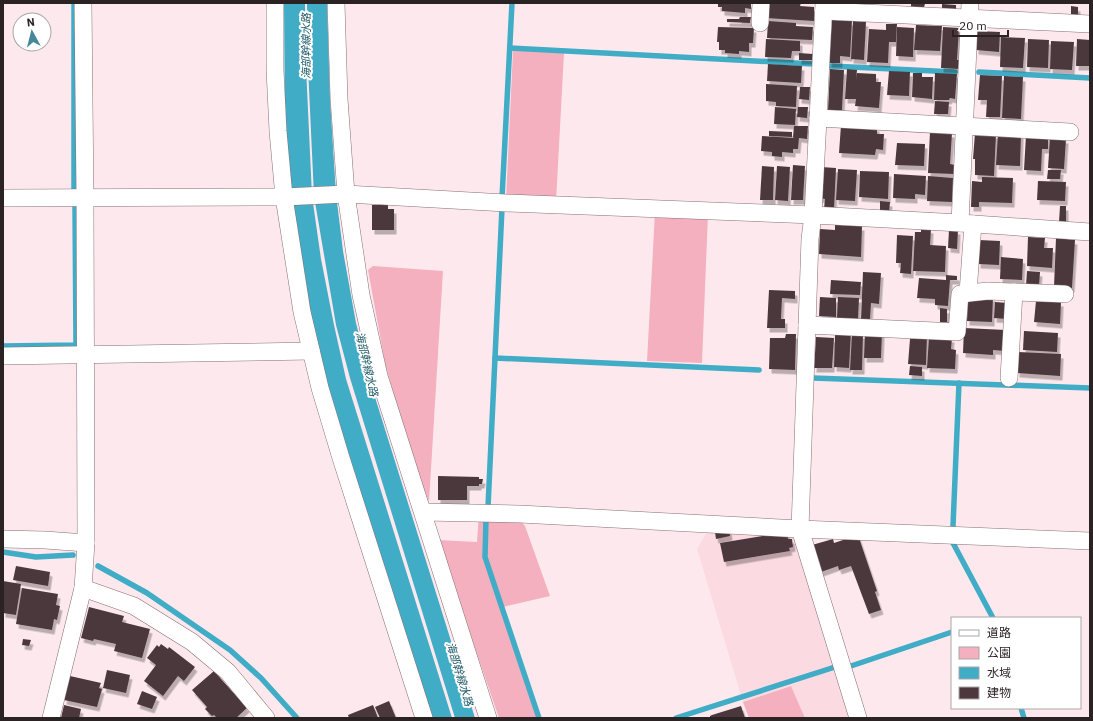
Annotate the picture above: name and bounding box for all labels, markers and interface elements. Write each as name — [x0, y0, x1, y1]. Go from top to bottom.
north arrow — [12, 12, 52, 52]
water label: 海部幹線水路 — [299, 12, 313, 79]
scale bar — [953, 12, 1008, 38]
text: N — [26, 15, 36, 30]
text: 20 m — [959, 18, 987, 33]
water label: 海部幹線水路 — [353, 330, 381, 399]
legend — [951, 617, 1081, 709]
text: 道路 — [987, 625, 1011, 640]
water label: 海部幹線水路 — [444, 640, 477, 709]
text: 公園 — [987, 645, 1011, 660]
text: 水域 — [987, 665, 1011, 680]
text: 建物 — [987, 685, 1011, 700]

